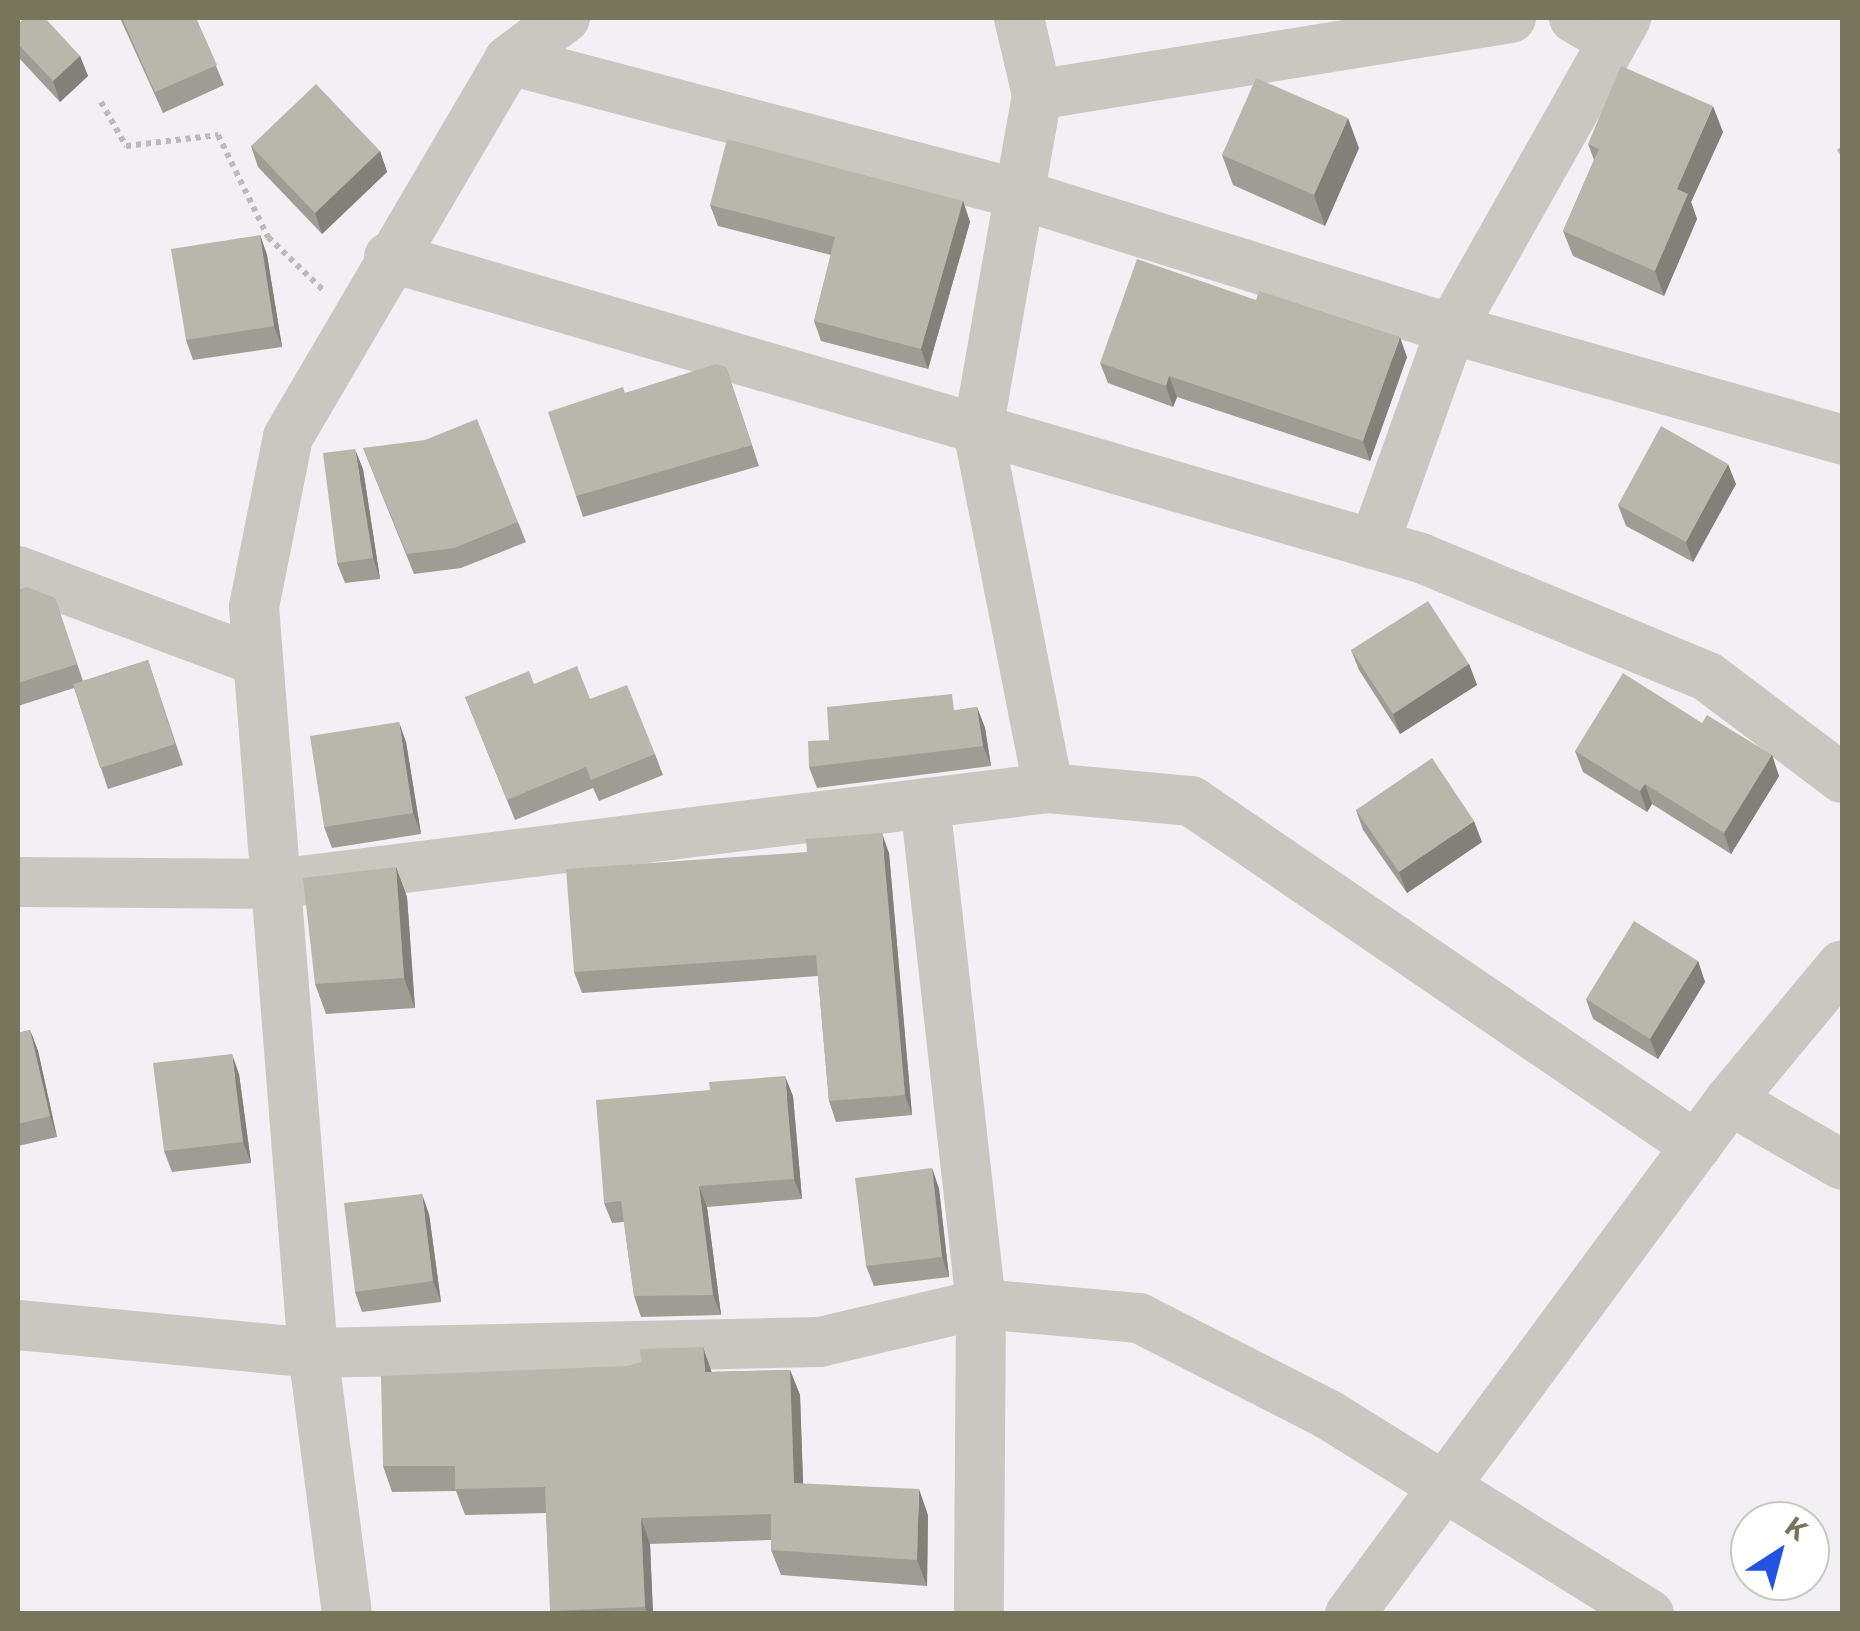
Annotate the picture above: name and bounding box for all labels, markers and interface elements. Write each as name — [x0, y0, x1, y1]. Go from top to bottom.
north arrow — [1730, 1501, 1830, 1601]
text: K — [1778, 1507, 1816, 1549]

